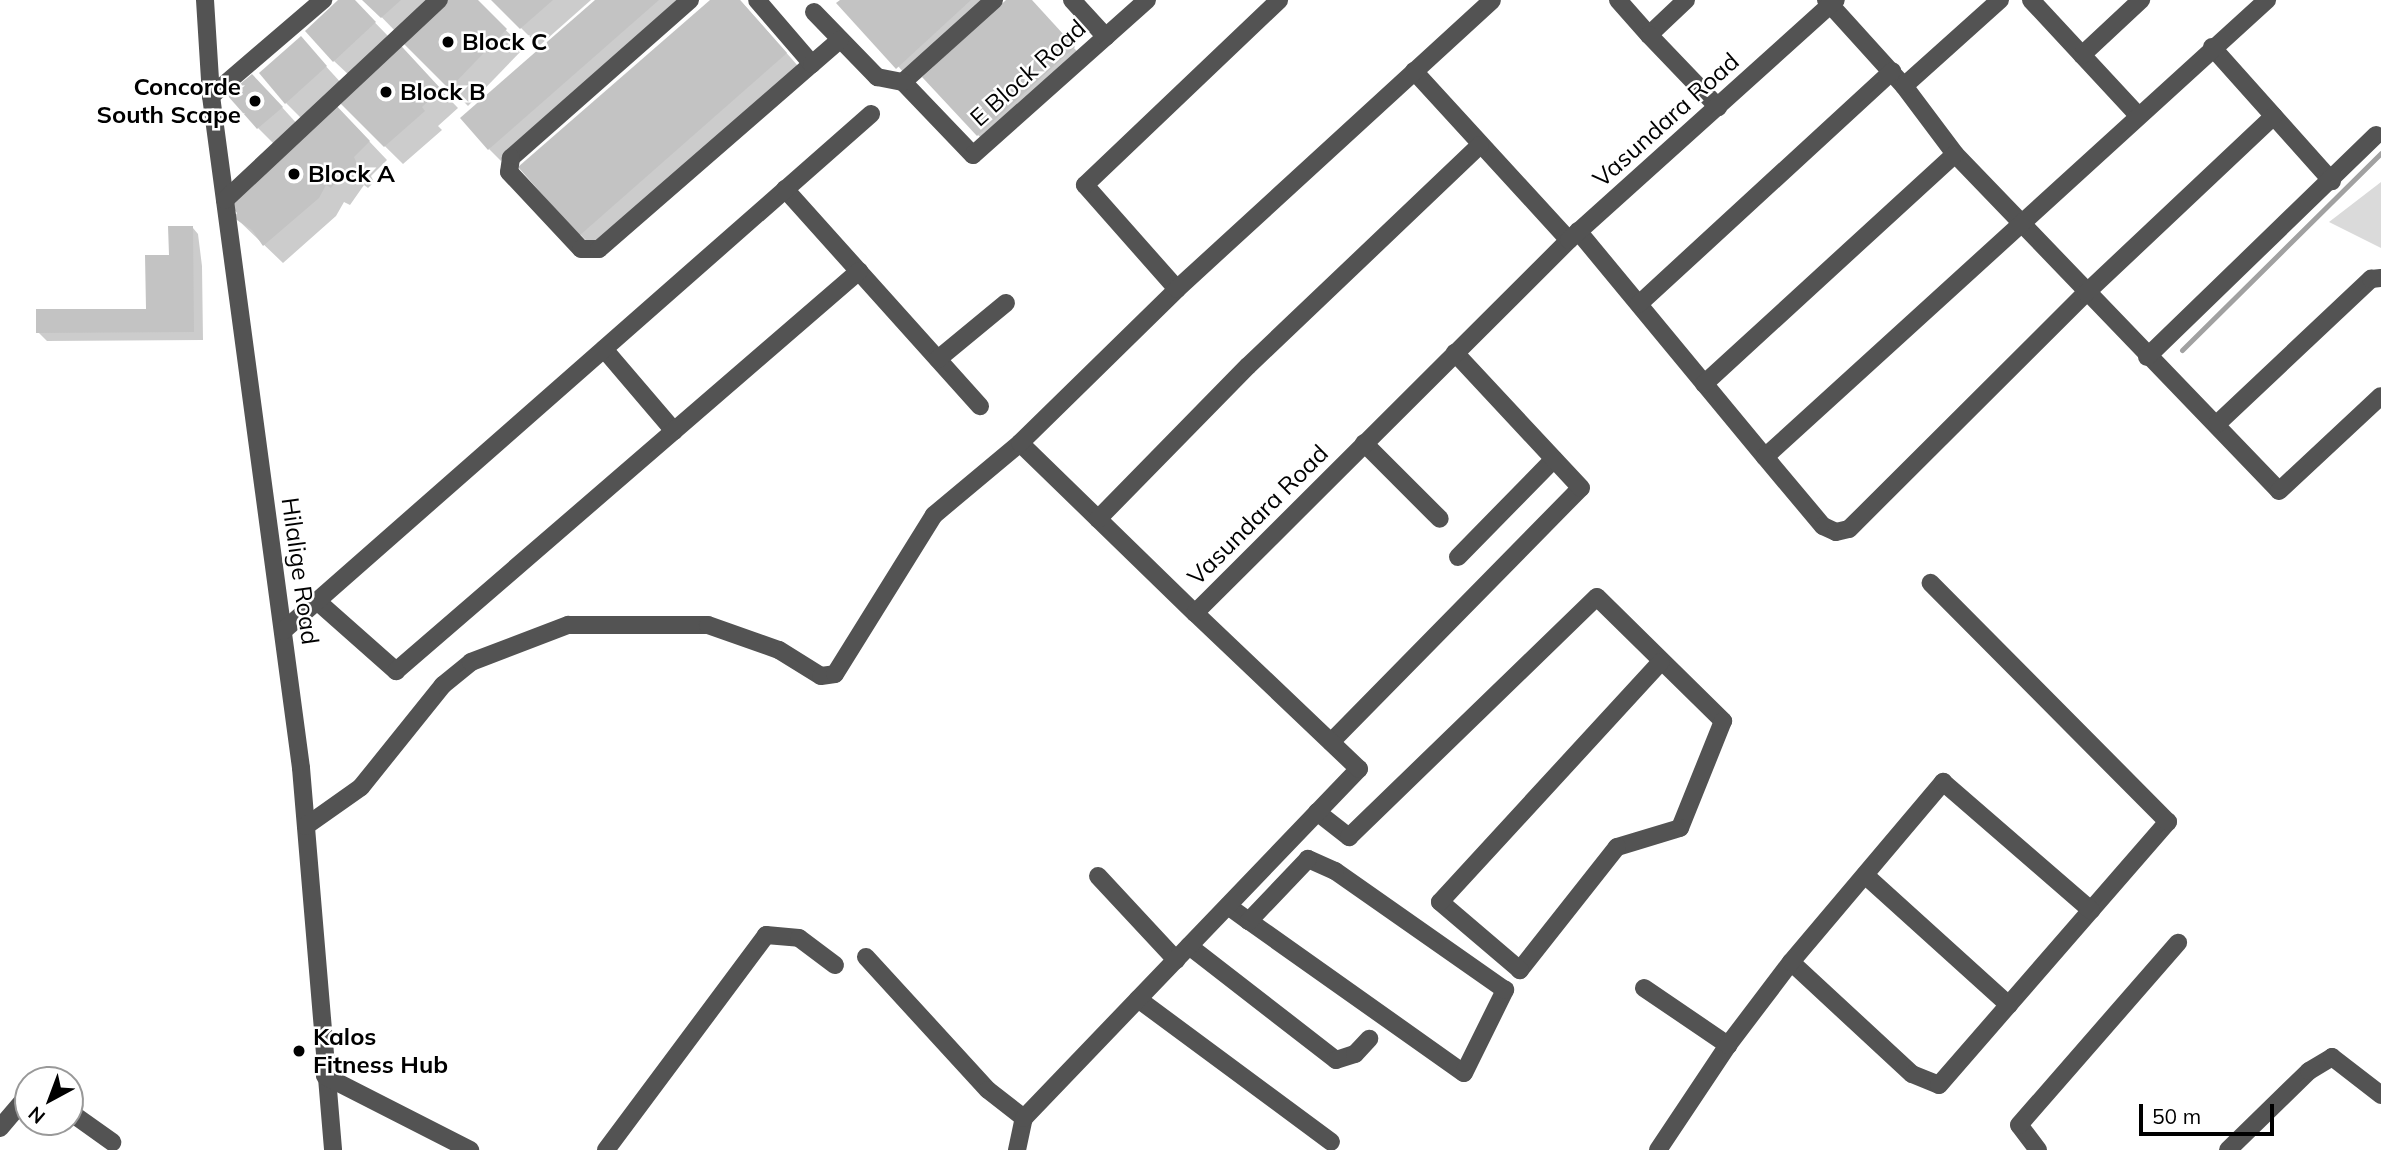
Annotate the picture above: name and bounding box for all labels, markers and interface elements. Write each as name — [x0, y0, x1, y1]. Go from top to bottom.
street label: E Block Road — [964, 14, 1092, 132]
place label: Block C — [462, 28, 547, 56]
marker: Block C — [440, 34, 456, 50]
street label: Vasundara Road — [1587, 47, 1745, 193]
place label: Concorde South Scape — [96, 73, 241, 129]
place label: Block B — [400, 78, 486, 106]
marker: Block B — [378, 84, 394, 100]
marker: Concorde South Scape — [247, 93, 263, 109]
place label: Block A — [308, 160, 395, 188]
marker: Block A — [286, 166, 302, 182]
street label: Vasundara Road — [1182, 439, 1334, 591]
street label: Hilalige Road — [275, 496, 325, 646]
place label: Kalos Fitness Hub — [313, 1023, 448, 1079]
marker: Kalos Fitness Hub — [291, 1043, 307, 1059]
north arrow — [14, 1066, 84, 1136]
scale bar — [2143, 1090, 2278, 1134]
text: N — [23, 1102, 50, 1129]
text: 50 m — [2152, 1103, 2201, 1129]

